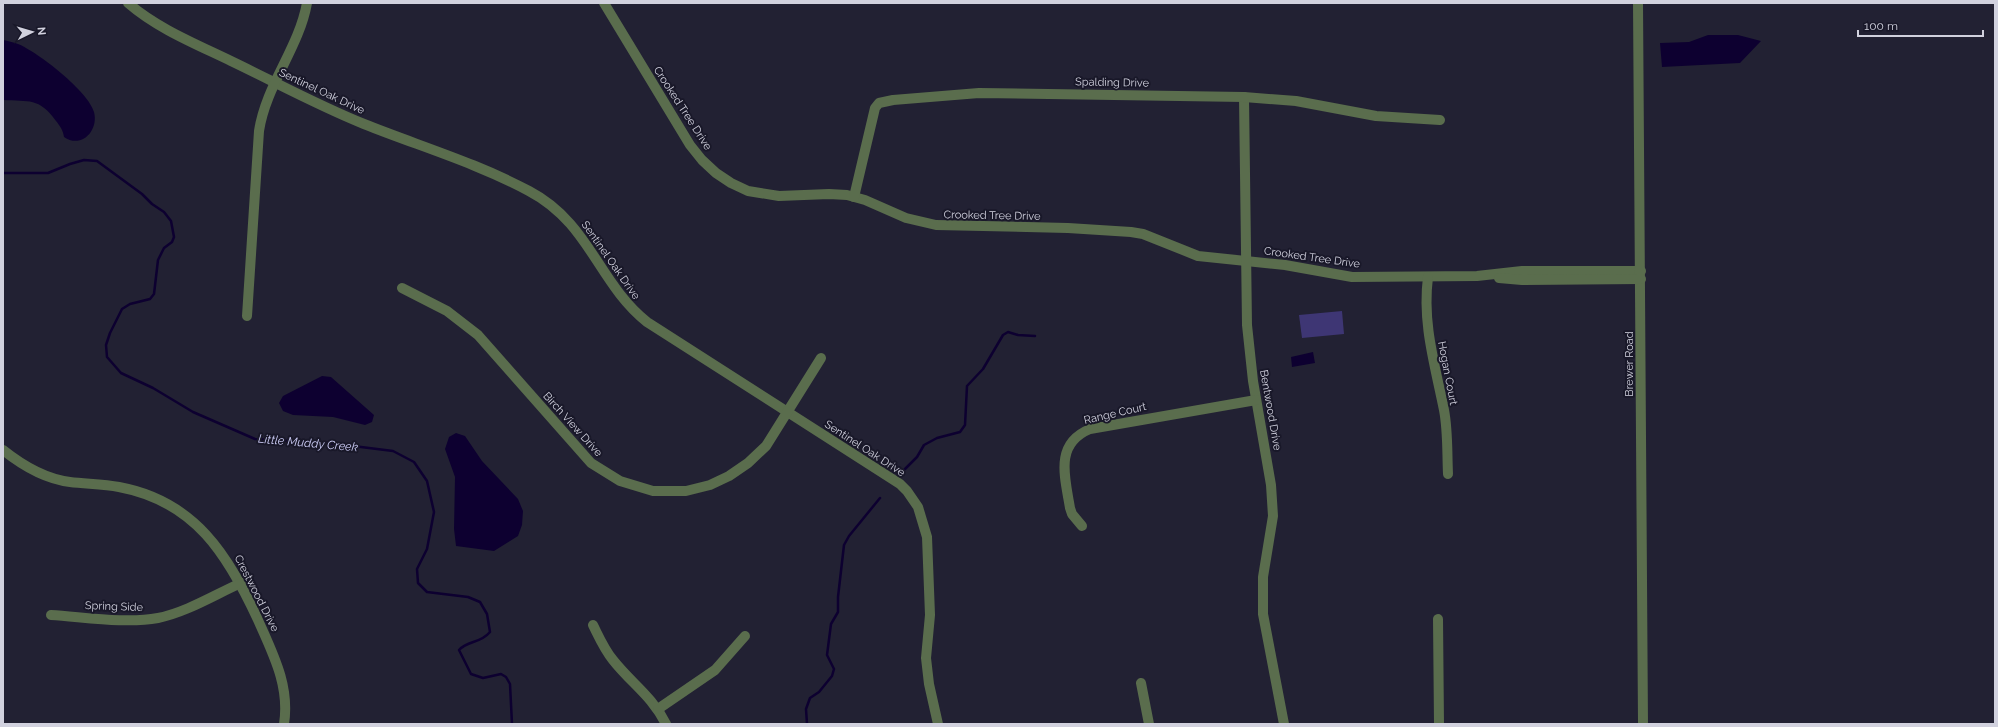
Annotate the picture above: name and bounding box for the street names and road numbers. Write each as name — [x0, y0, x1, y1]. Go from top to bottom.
street label: Crooked Tree Drive — [651, 64, 715, 153]
street label: Sentinel Oak Drive — [277, 66, 367, 117]
street label: Spalding Drive — [1075, 75, 1150, 90]
street label: Crooked Tree Drive — [943, 208, 1041, 223]
street label: Sentinel Oak Drive — [579, 218, 643, 303]
street label: Crooked Tree Drive — [1263, 244, 1361, 271]
street label: Brewer Road — [1623, 331, 1636, 397]
street label: Hogan Court — [1435, 340, 1460, 406]
street label: Bentwood Drive — [1257, 369, 1284, 452]
street label: Birch View Drive — [540, 389, 605, 460]
street label: Range Court — [1083, 400, 1148, 427]
street label: Sentinel Oak Drive — [822, 418, 908, 479]
street label: Crestwood Drive — [232, 553, 282, 634]
street label: Spring Side — [85, 599, 144, 614]

